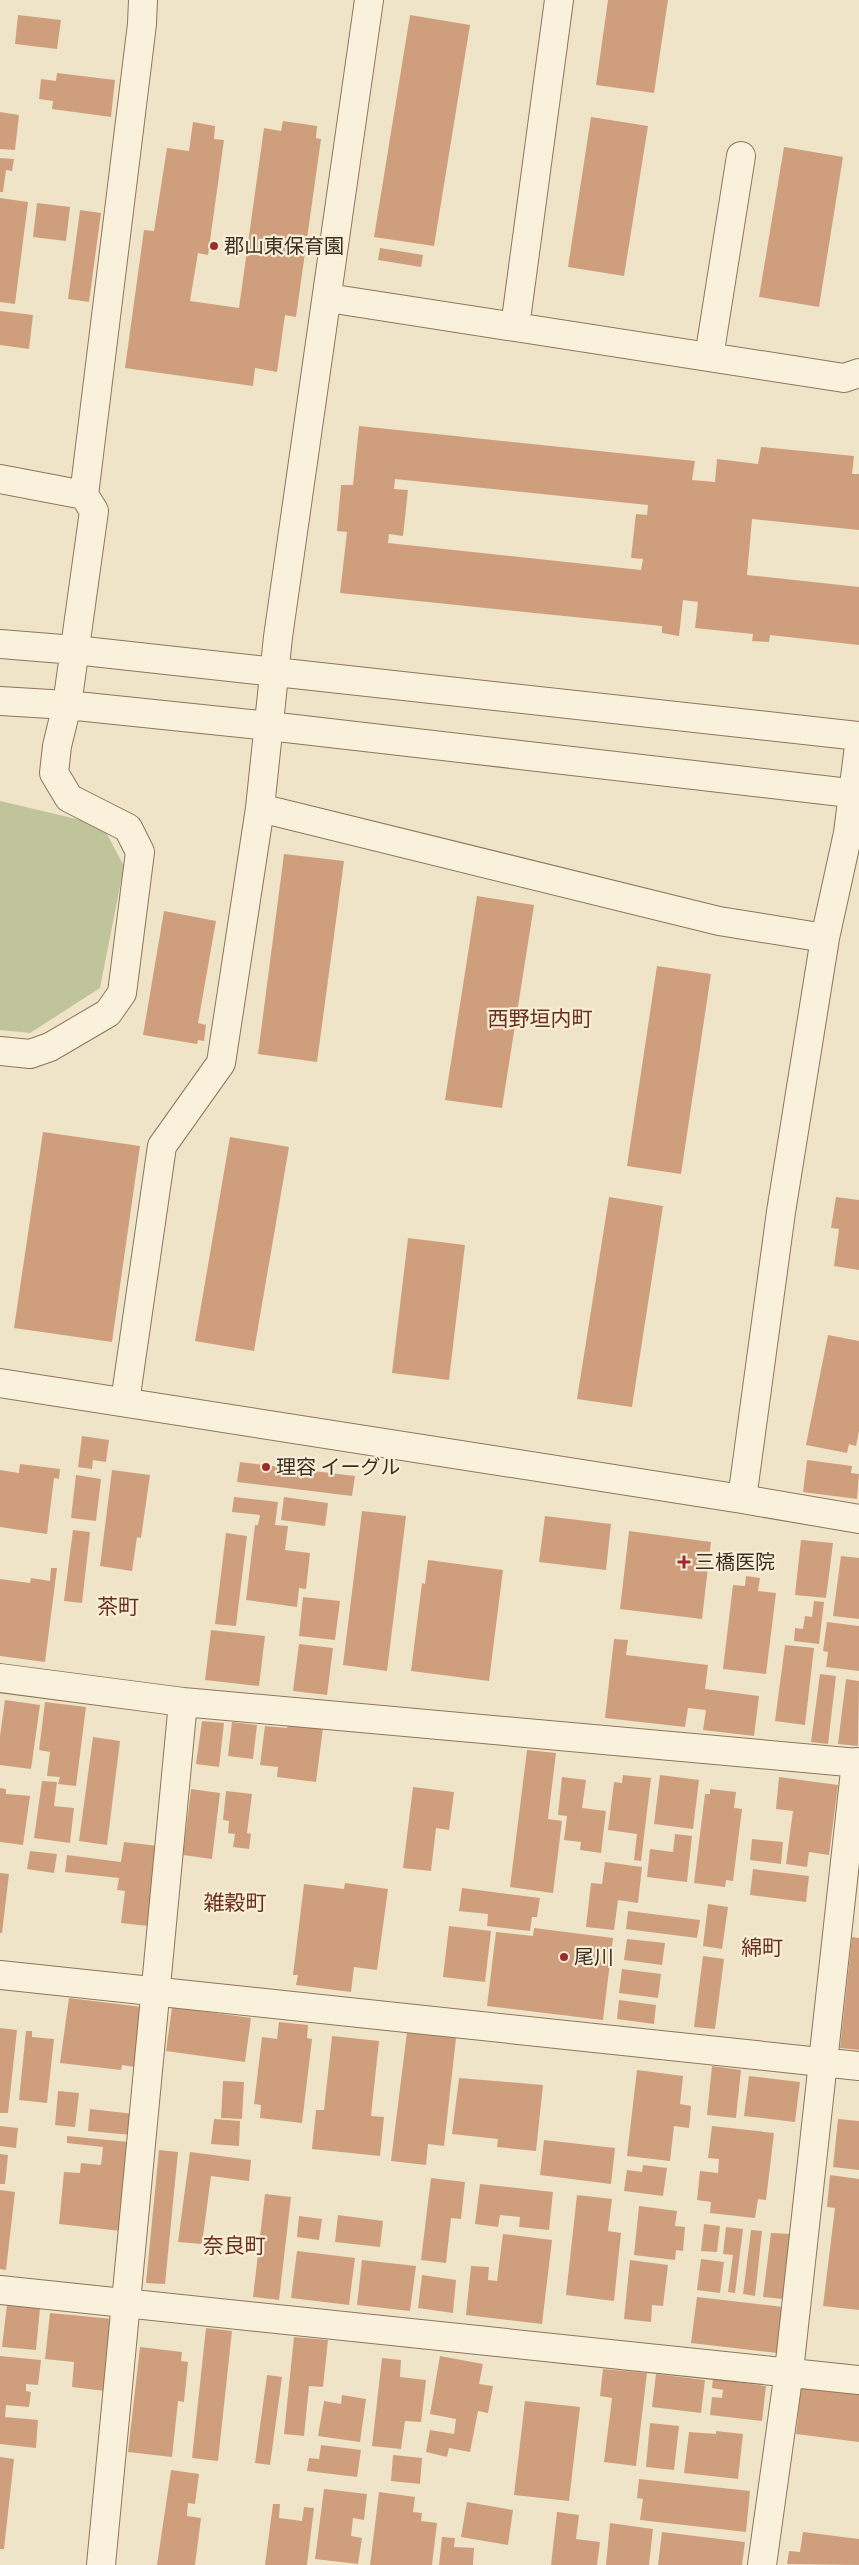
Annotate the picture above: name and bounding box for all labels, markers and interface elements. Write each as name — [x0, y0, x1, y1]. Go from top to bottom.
place label: 郡山東保育園 — [224, 234, 344, 258]
marker: 郡山東保育園 — [208, 240, 220, 252]
district label: 西野垣内町 — [488, 1006, 593, 1031]
place label: 理容 イーグル — [276, 1455, 401, 1479]
marker: 理容 イーグル — [260, 1461, 272, 1473]
place label: 三橋医院 — [695, 1550, 775, 1574]
marker: 三橋医院 — [677, 1555, 691, 1569]
district label: 茶町 — [97, 1594, 139, 1619]
district label: 雑穀町 — [204, 1890, 267, 1915]
district label: 綿町 — [741, 1935, 783, 1960]
place label: 尾川 — [574, 1945, 614, 1969]
marker: 尾川 — [558, 1951, 570, 1963]
district label: 奈良町 — [203, 2233, 266, 2258]

